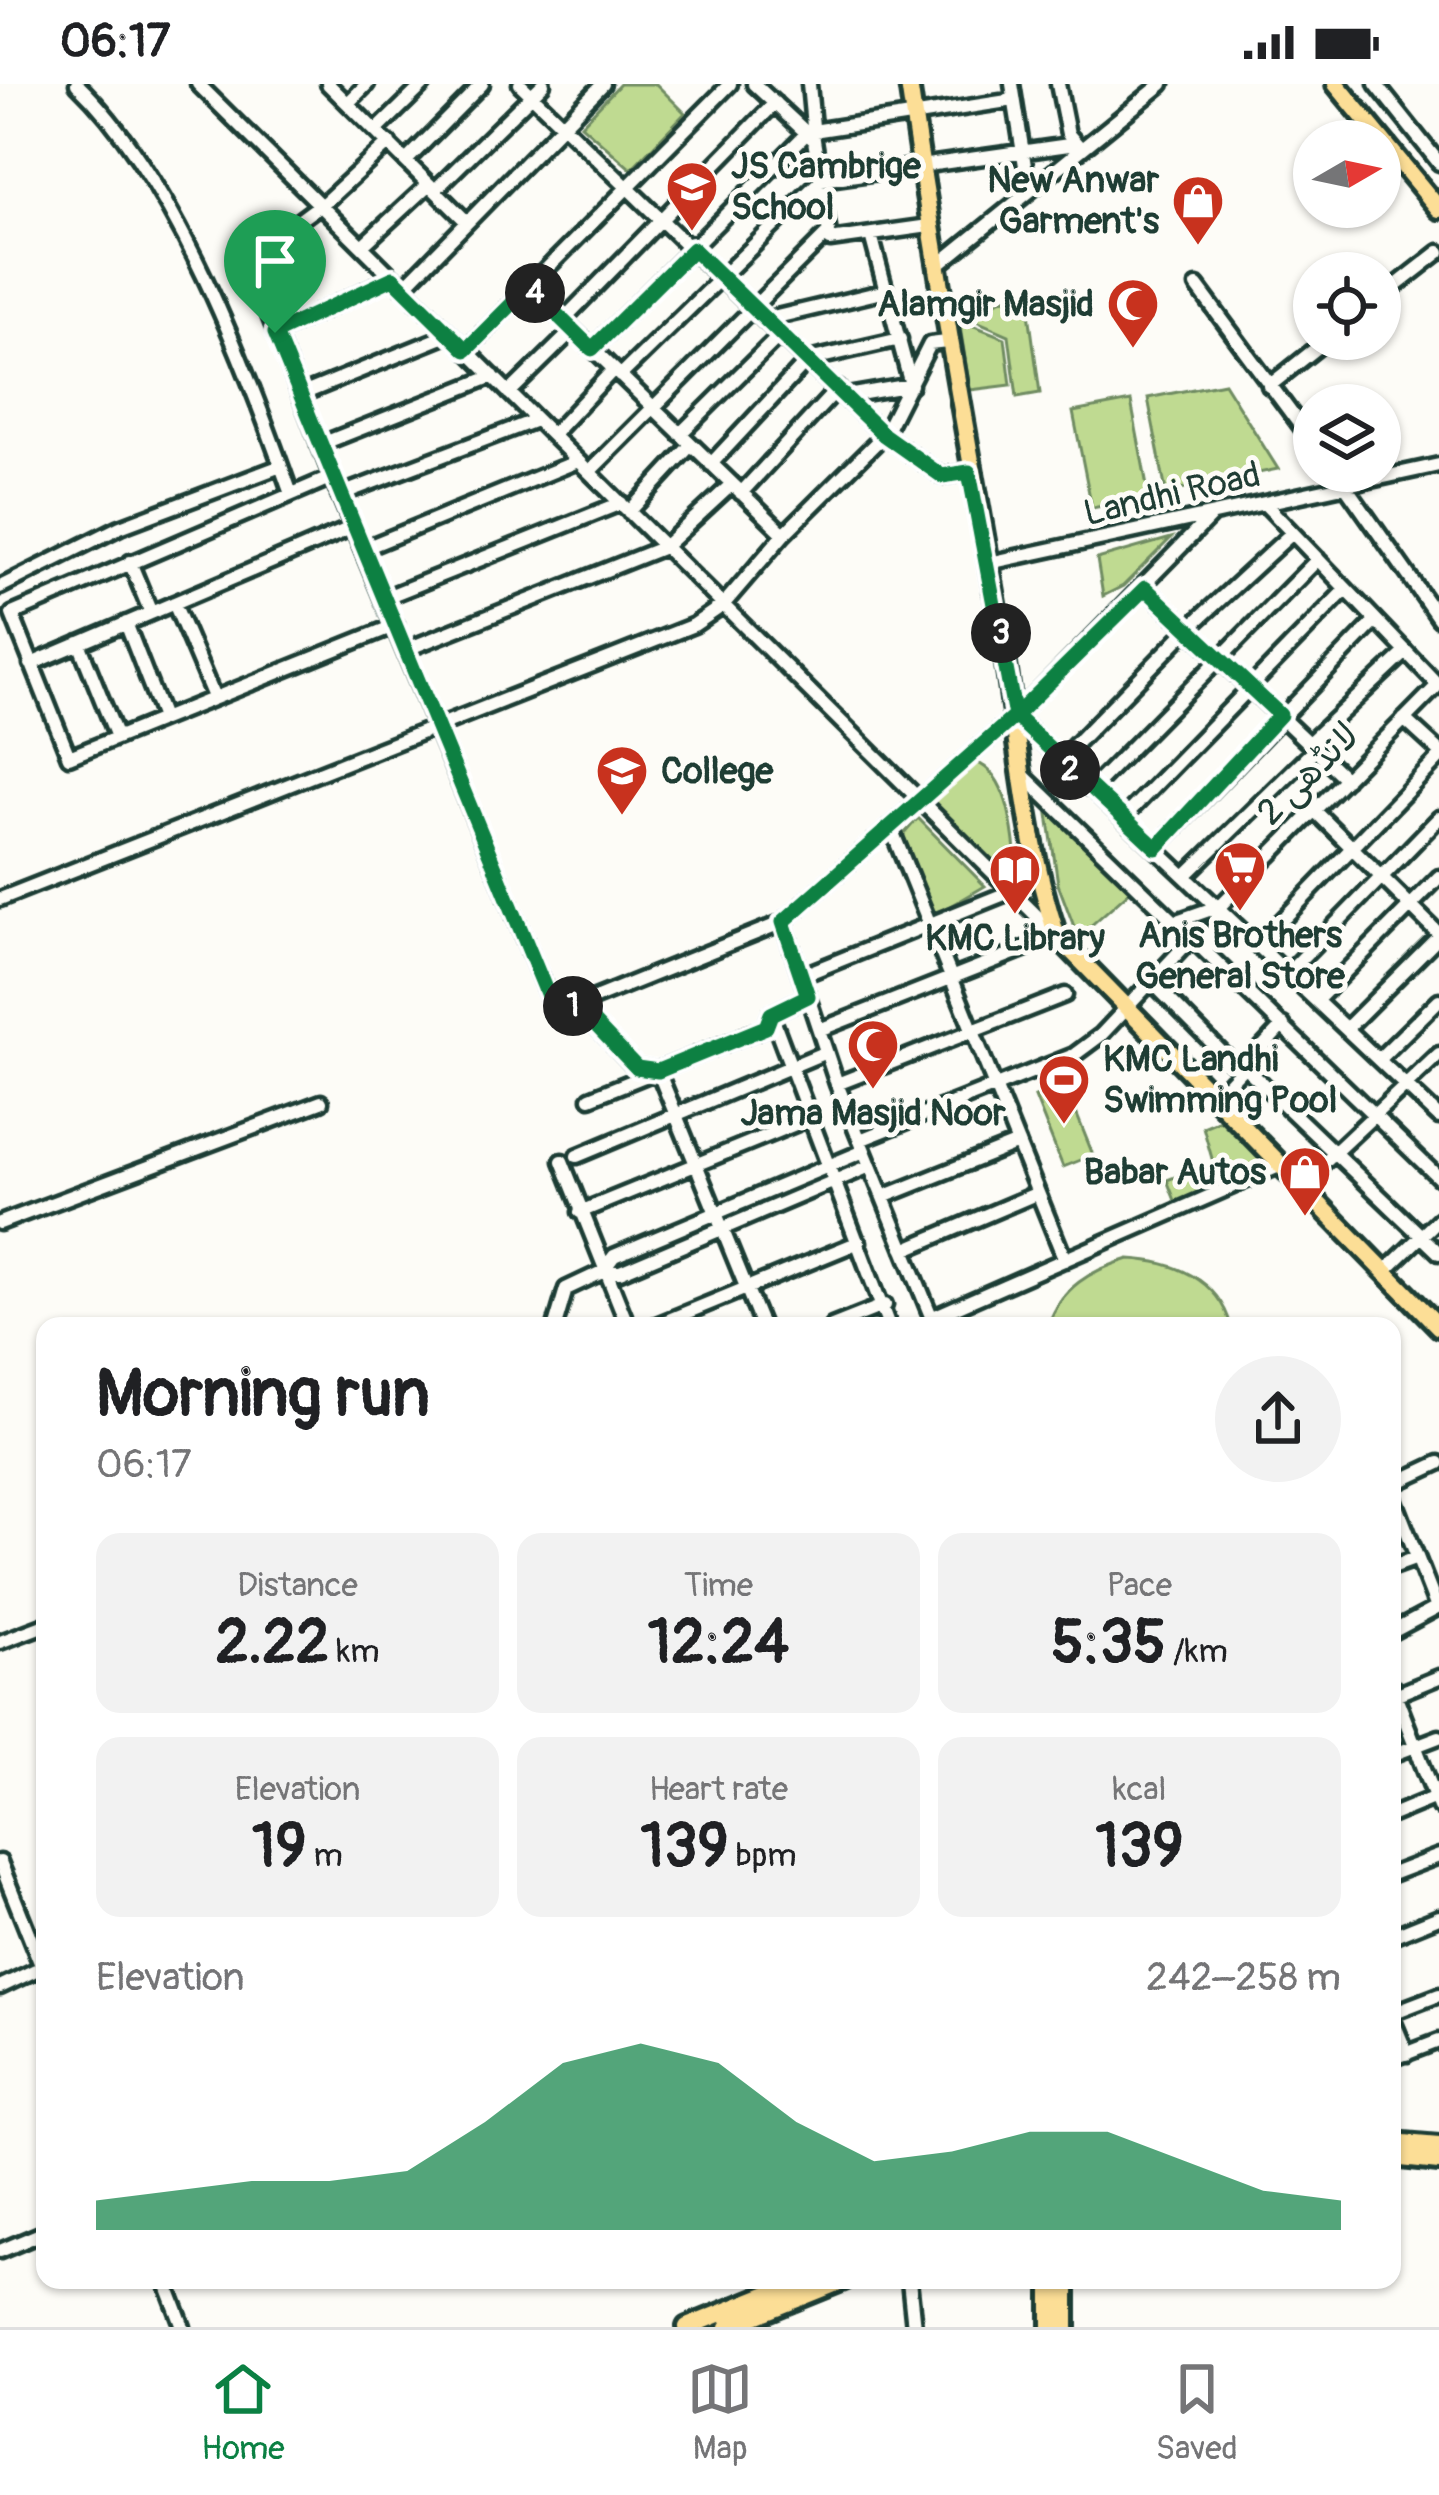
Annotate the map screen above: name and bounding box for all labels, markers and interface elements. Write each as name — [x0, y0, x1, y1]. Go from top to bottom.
text: 06:17 — [60, 14, 170, 70]
north arrow — [1293, 120, 1401, 228]
map controls — [1293, 120, 1401, 492]
place label: JS Cambrige School — [731, 144, 922, 230]
place label: New Anwar Garment's — [987, 158, 1160, 244]
school or university icon: JS Cambrige School — [664, 159, 720, 233]
shop icon: New Anwar Garment's — [1170, 173, 1226, 247]
pin — [224, 210, 326, 333]
icon: arrive — [242, 228, 308, 294]
button: locate — [1293, 252, 1401, 360]
pin: 4 — [505, 263, 565, 323]
text: 4 — [525, 272, 545, 313]
mosque icon: Alamgir Masjid — [1105, 276, 1161, 350]
place label: Alamgir Masjid — [877, 282, 1094, 327]
button: layers — [1293, 384, 1401, 492]
street label: Landhi Road — [1079, 452, 1265, 536]
pin: 3 — [971, 603, 1031, 663]
text: 3 — [992, 612, 1010, 653]
street label: لانڈھی 2 — [1247, 713, 1369, 835]
pin: 2 — [1040, 740, 1100, 800]
school or university icon: College — [594, 743, 650, 817]
place label: College — [661, 749, 775, 794]
text: 2 — [1061, 749, 1079, 790]
supermarket icon: Anis Brothers General Store — [1212, 839, 1268, 913]
library icon: KMC Library — [987, 842, 1043, 916]
place label: Anis Brothers General Store — [1135, 913, 1346, 999]
place label: KMC Library — [925, 916, 1106, 961]
pin: 1 — [543, 976, 603, 1036]
text: 1 — [567, 985, 579, 1026]
mosque icon: Jama Masjid Noor — [845, 1017, 901, 1091]
place label: KMC Landhi Swimming Pool — [1103, 1037, 1337, 1123]
sports icon: KMC Landhi Swimming Pool — [1036, 1052, 1092, 1126]
place label: Jama Masjid Noor — [740, 1091, 1007, 1136]
shop icon: Babar Autos — [1277, 1144, 1333, 1218]
place label: Babar Autos — [1084, 1150, 1267, 1195]
text: Morning run — [96, 1353, 430, 1436]
button: share — [1215, 1356, 1341, 1482]
text: 06:17 — [96, 1440, 192, 1489]
text: Distance — [237, 1565, 358, 1606]
text: Time — [684, 1565, 753, 1606]
text: Pace — [1107, 1565, 1172, 1606]
text: 2.22 — [216, 1606, 329, 1681]
text: 12:24 — [648, 1606, 789, 1681]
text: 5:35 — [1051, 1606, 1166, 1681]
text: km — [329, 1631, 380, 1672]
text: /km — [1166, 1631, 1228, 1672]
text: Elevation — [235, 1769, 360, 1810]
text: Heart rate — [649, 1769, 788, 1810]
text: kcal — [1113, 1769, 1166, 1810]
text: 19 — [252, 1810, 306, 1885]
text: 139 — [640, 1810, 728, 1885]
text: 139 — [1096, 1810, 1183, 1885]
text: m — [306, 1835, 343, 1876]
text: bpm — [728, 1835, 797, 1876]
text: Elevation — [96, 1953, 245, 2002]
text: 242–258 m — [1146, 1953, 1341, 2002]
tab: Home — [201, 2356, 285, 2469]
tab: Map — [687, 2356, 753, 2469]
tab: Saved — [1156, 2356, 1238, 2469]

